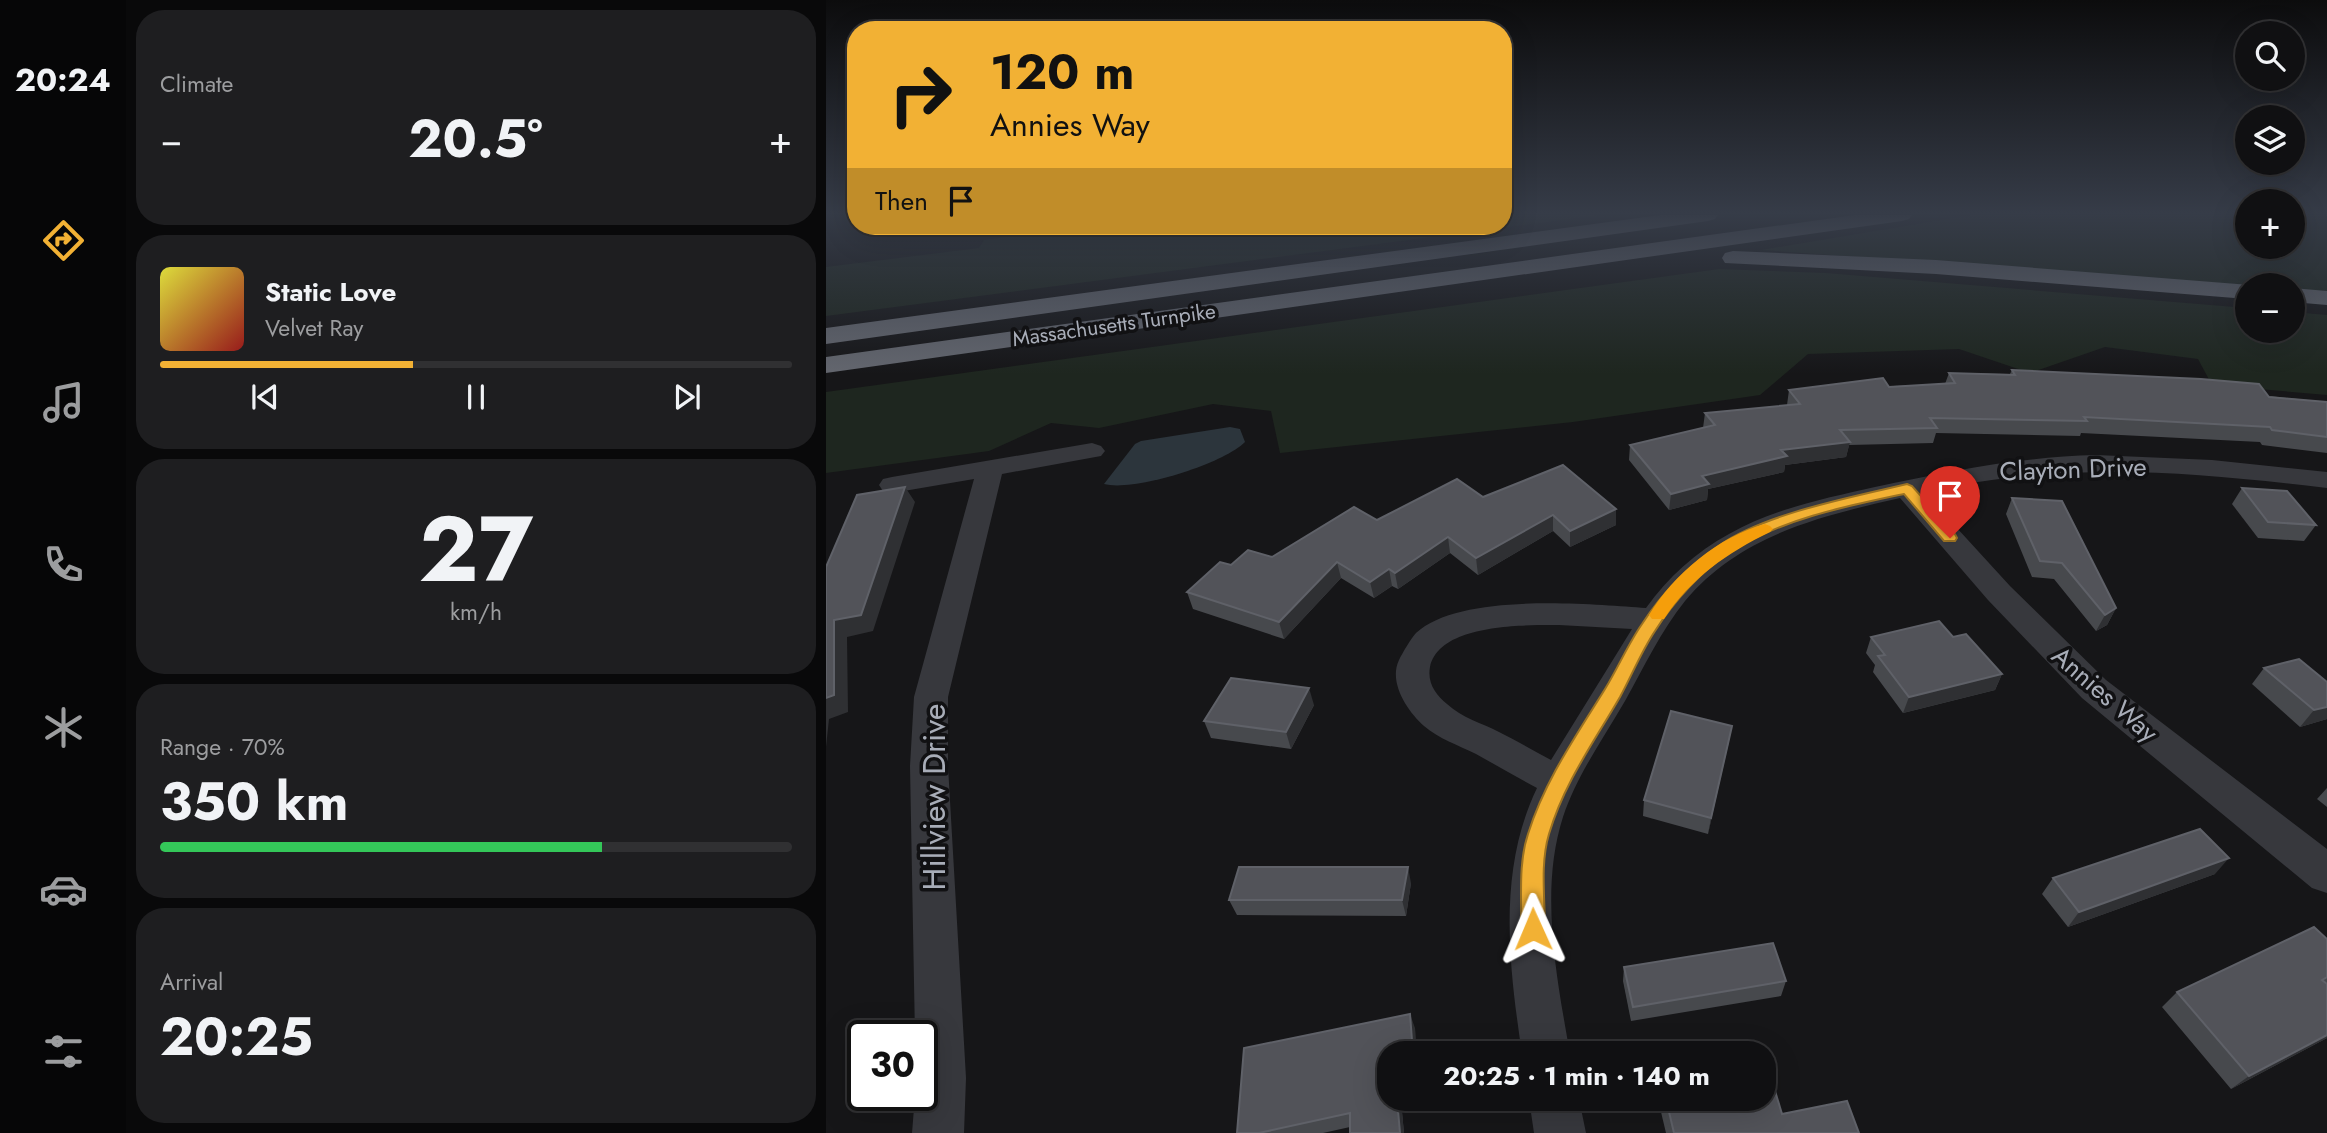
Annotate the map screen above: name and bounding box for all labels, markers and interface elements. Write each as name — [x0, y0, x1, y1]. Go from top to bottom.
map controls — [2235, 21, 2305, 343]
button: search — [2235, 21, 2305, 91]
text: 120 m — [990, 37, 1134, 107]
icon: right — [875, 49, 966, 140]
text: 20:24 — [15, 57, 111, 103]
text: Climate — [160, 67, 233, 101]
text: 20.5° — [408, 101, 543, 177]
text: Annies Way — [990, 102, 1150, 148]
button: layers — [2235, 105, 2305, 175]
text: − — [160, 112, 182, 167]
text: + — [769, 112, 792, 167]
text: Then — [875, 182, 928, 220]
icon: arrive — [942, 182, 980, 220]
button: + — [2235, 189, 2305, 259]
icon: directions — [39, 216, 88, 265]
text: Static Love — [265, 273, 397, 311]
button: − — [2235, 273, 2305, 343]
street label: Massachusetts Turnpike — [1010, 296, 1218, 354]
text: Velvet Ray — [265, 311, 363, 345]
icon: music — [39, 378, 88, 427]
icon: previous — [246, 378, 284, 416]
icon: pause — [457, 378, 495, 416]
icon: next — [668, 378, 706, 416]
street label: Clayton Drive — [1999, 447, 2147, 491]
pin — [1920, 466, 1980, 538]
icon: arrive — [1931, 477, 1969, 515]
text: 27 — [419, 484, 533, 615]
icon: phone — [39, 540, 88, 589]
text: km/h — [450, 595, 502, 629]
street label: Annies Way — [2044, 637, 2167, 751]
icon: climate — [39, 703, 88, 752]
street label: Hillview Drive — [911, 704, 957, 890]
text: Range · 70% — [160, 730, 285, 764]
text: 350 km — [160, 764, 349, 840]
icon: car — [39, 865, 88, 914]
position arrow — [1496, 892, 1570, 966]
text: Arrival — [160, 965, 223, 999]
text: 20:25 — [160, 999, 313, 1075]
speed limit sign: 30 — [847, 1020, 938, 1111]
icon: filters — [39, 1027, 88, 1076]
text: 20:25 · 1 min · 140 m — [1443, 1057, 1710, 1095]

